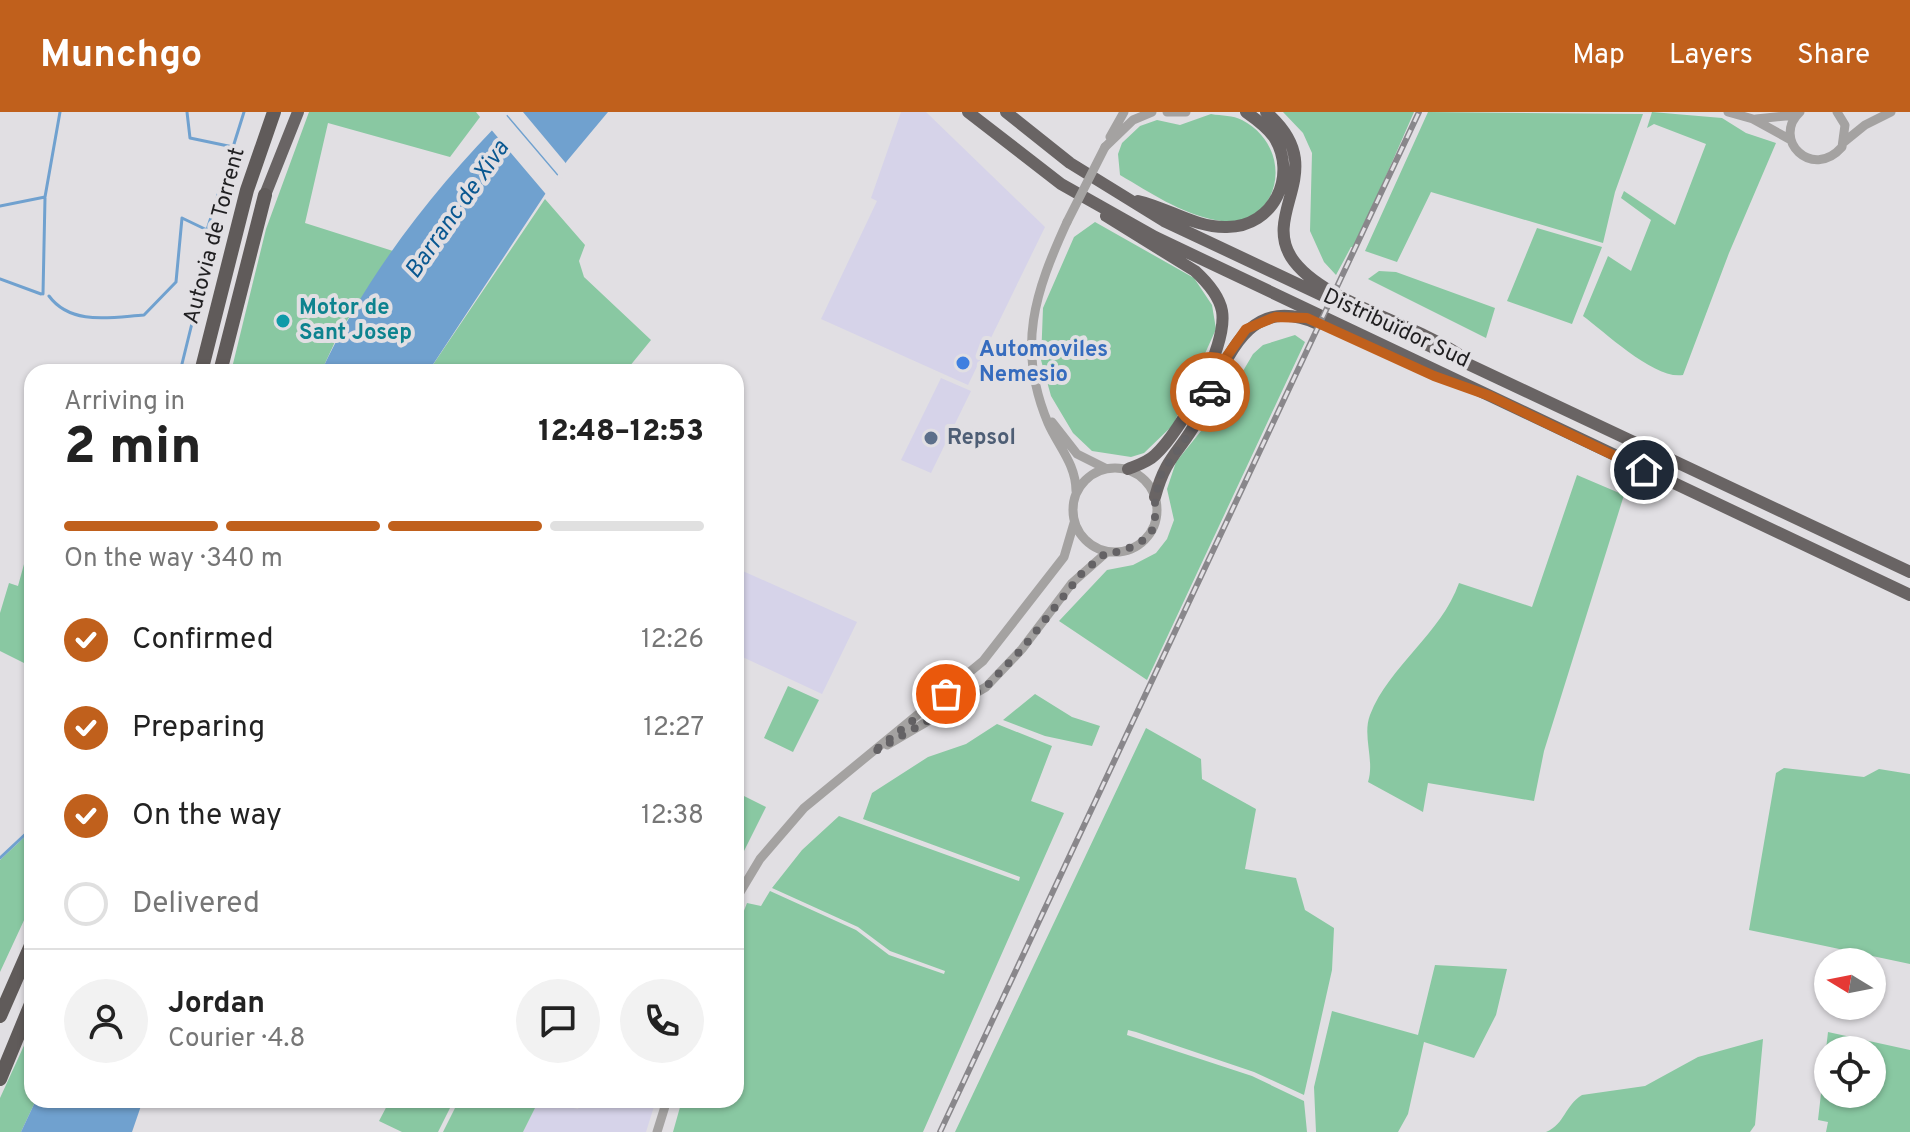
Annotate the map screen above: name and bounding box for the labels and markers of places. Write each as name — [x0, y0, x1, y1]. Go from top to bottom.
place label: Motor de Sant Josep — [299, 295, 412, 347]
marker: Motor de Sant Josep — [274, 312, 292, 330]
place label: Automoviles Nemesio — [979, 337, 1108, 389]
marker: Automoviles Nemesio — [954, 354, 972, 372]
place label: Repsol — [947, 425, 1016, 452]
marker: Repsol — [922, 429, 940, 447]
pin — [1610, 436, 1678, 504]
pin — [912, 660, 980, 728]

